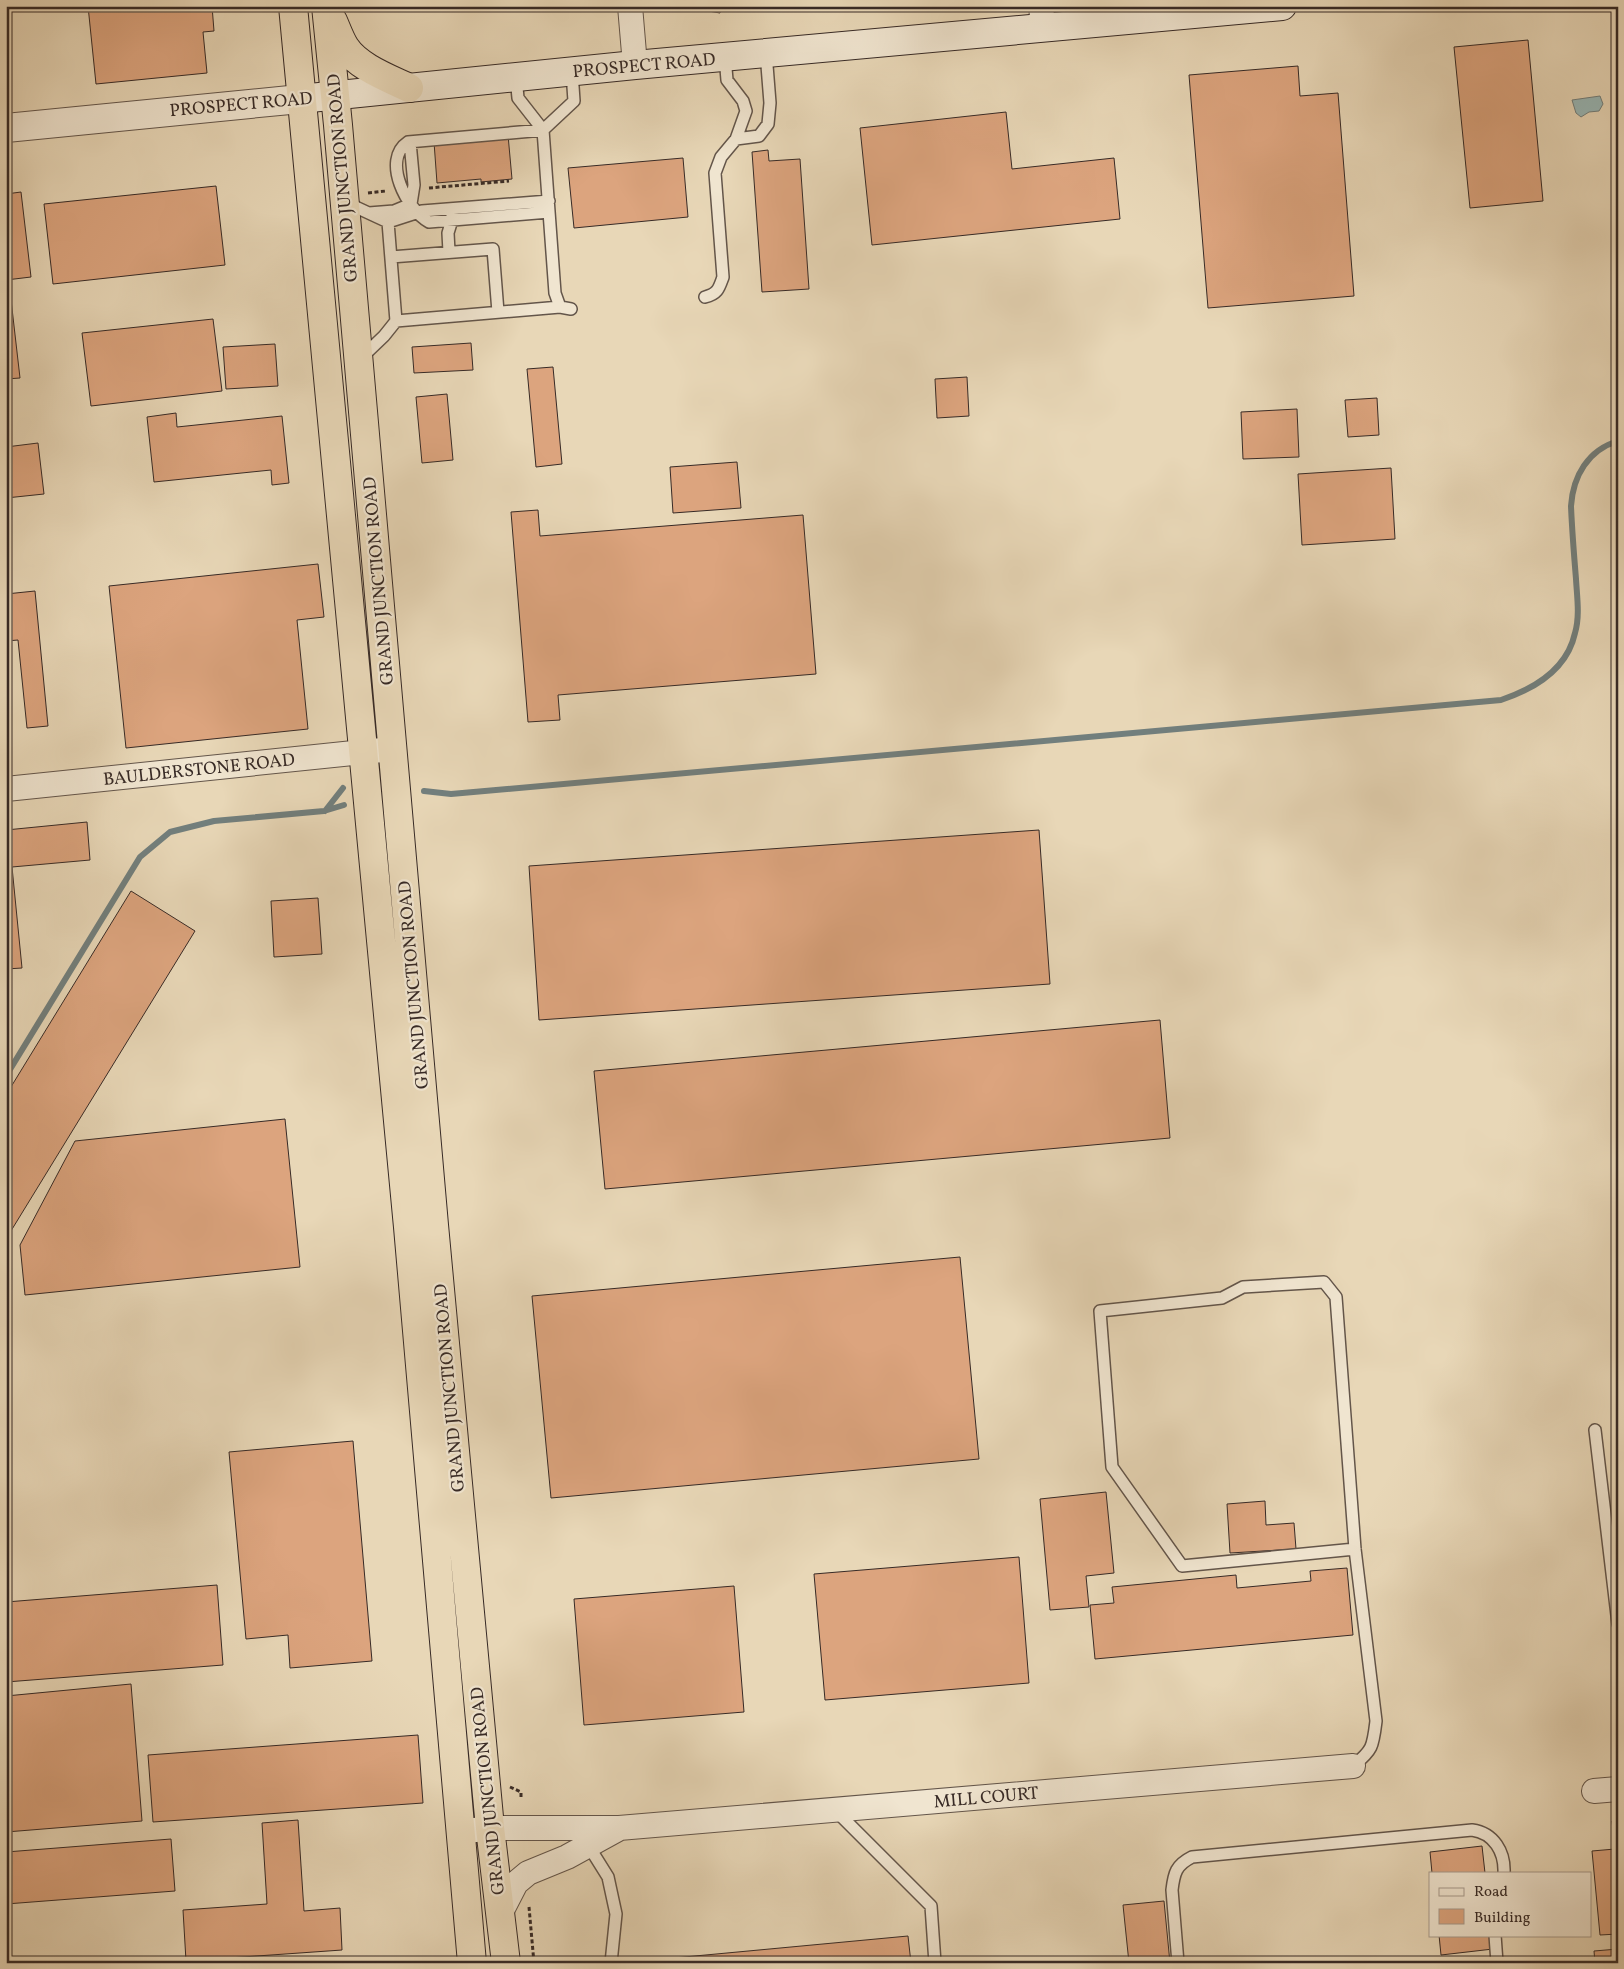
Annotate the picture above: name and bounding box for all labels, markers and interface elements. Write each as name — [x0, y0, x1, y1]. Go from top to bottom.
street label: PROSPECT ROAD — [572, 48, 717, 85]
street label: GRAND JUNCTION ROAD — [322, 73, 365, 283]
street label: PROSPECT ROAD — [169, 87, 314, 124]
street label: GRAND JUNCTION ROAD — [358, 476, 401, 686]
street label: BAULDERSTONE ROAD — [102, 748, 296, 793]
street label: GRAND JUNCTION ROAD — [393, 880, 436, 1090]
street label: GRAND JUNCTION ROAD — [429, 1283, 472, 1493]
street label: GRAND JUNCTION ROAD — [465, 1686, 512, 1896]
street label: MILL COURT — [933, 1781, 1040, 1816]
legend — [1429, 1872, 1592, 1936]
text: Road — [1474, 1882, 1508, 1903]
text: Building — [1474, 1908, 1531, 1929]

